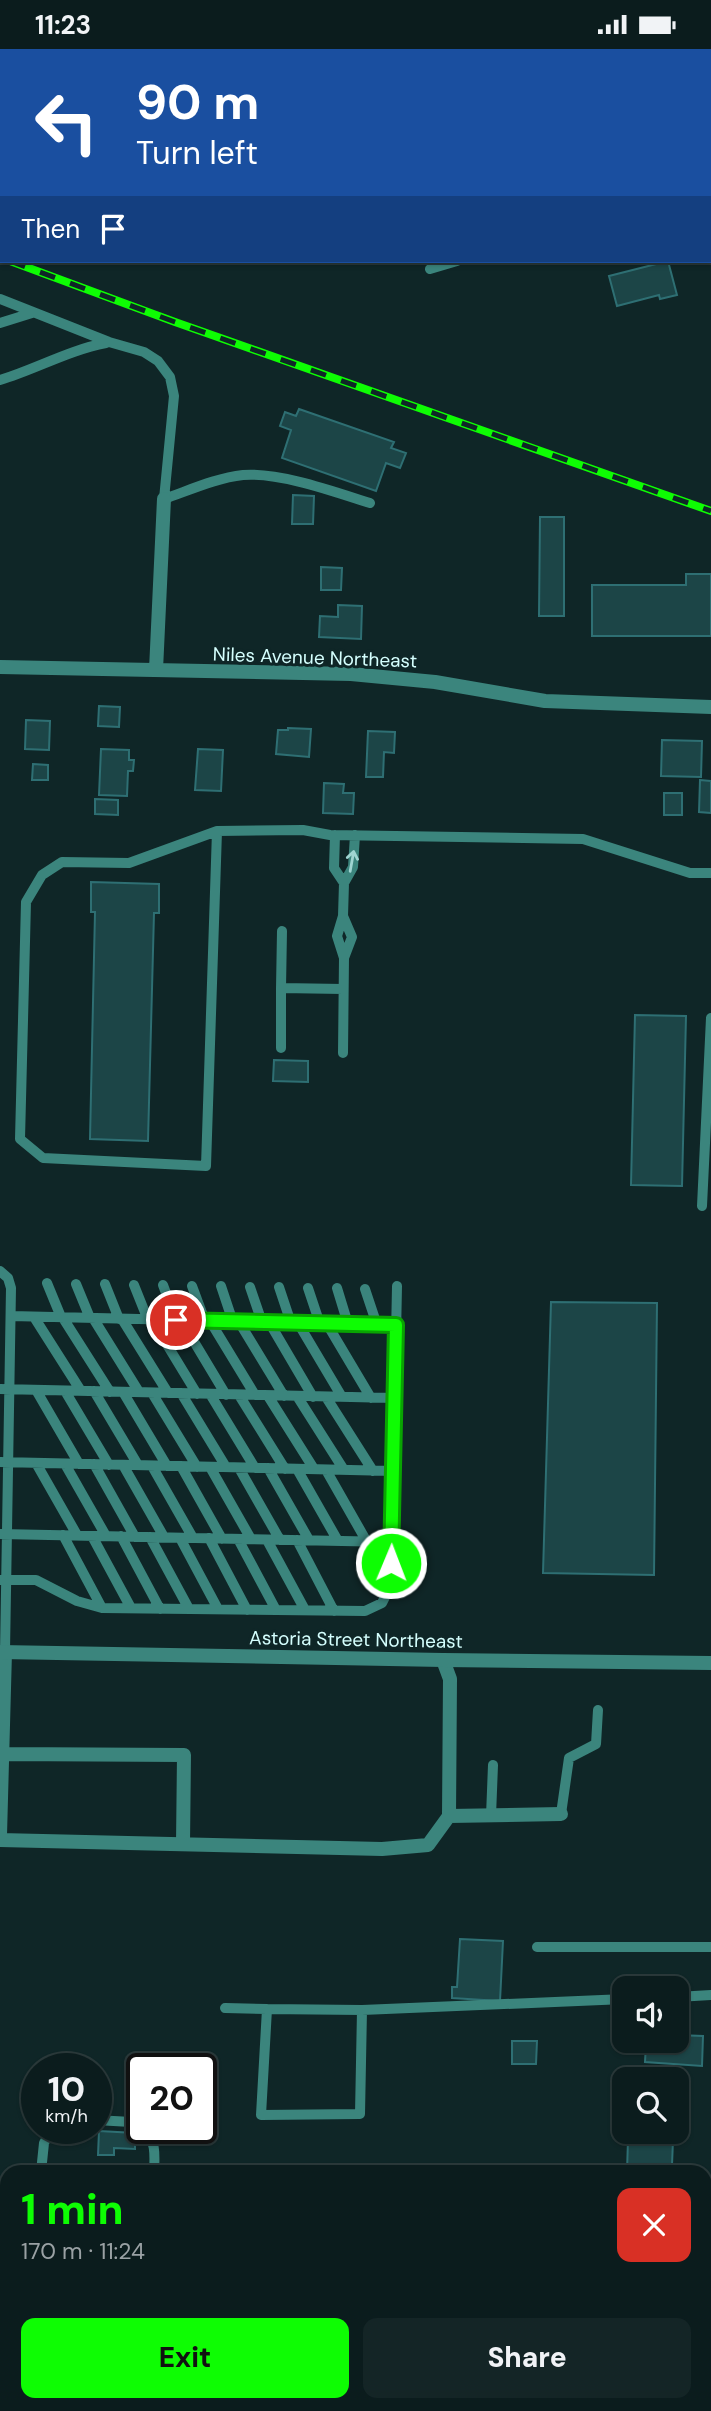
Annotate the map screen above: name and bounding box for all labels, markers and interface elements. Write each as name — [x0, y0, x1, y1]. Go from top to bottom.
text: 11:23 — [35, 8, 91, 42]
text: 90 m — [136, 70, 259, 134]
icon: left — [21, 77, 112, 168]
text: Turn left — [136, 132, 258, 174]
icon: arrive — [94, 210, 132, 248]
text: Then — [21, 212, 80, 246]
street label: Niles Avenue Northeast — [212, 641, 418, 674]
one-way arrow — [346, 850, 359, 873]
pin — [146, 1290, 206, 1350]
icon: arrive — [157, 1301, 195, 1339]
position arrow — [354, 1526, 428, 1600]
street label: Astoria Street Northeast — [249, 1625, 463, 1654]
map controls — [612, 1976, 689, 2144]
button: sound — [612, 1976, 689, 2053]
speed limit sign: 20 — [126, 2053, 217, 2144]
text: 10 — [48, 2066, 85, 2112]
button: search — [612, 2067, 689, 2144]
text: km/h — [45, 2104, 88, 2128]
text: 1 min — [21, 2182, 124, 2237]
button: close — [617, 2188, 691, 2262]
text: 170 m · 11:24 — [21, 2236, 145, 2266]
button: Exit — [21, 2318, 349, 2398]
button: Share — [363, 2318, 691, 2398]

